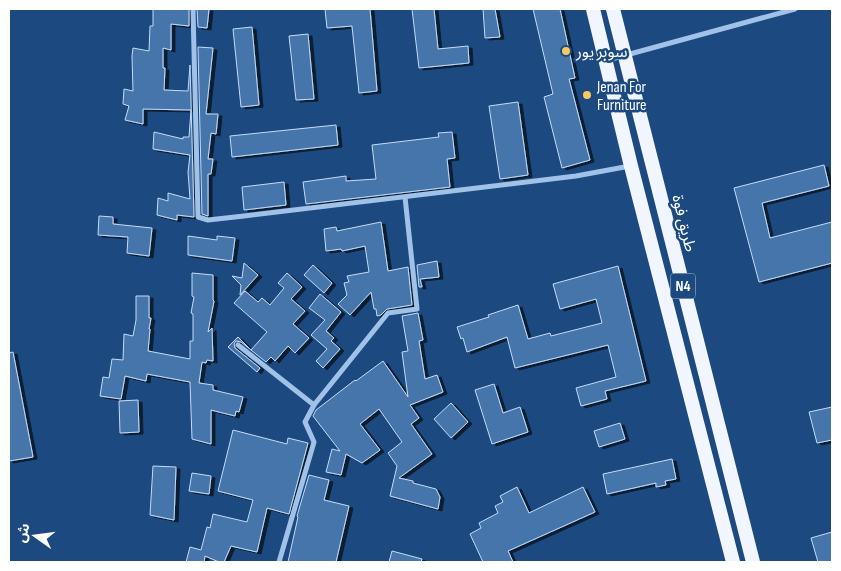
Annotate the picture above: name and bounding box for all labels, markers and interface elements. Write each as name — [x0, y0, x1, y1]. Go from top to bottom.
place label: سوبر يور — [575, 43, 628, 62]
marker: سوبر يور — [560, 45, 572, 57]
place label: Jenan For Furniture — [596, 78, 647, 115]
marker: Jenan For Furniture — [581, 89, 593, 101]
street label: طريق فوة — [667, 193, 700, 254]
road number: N4 — [670, 274, 696, 298]
north arrow — [10, 511, 60, 561]
text: ش — [12, 522, 33, 544]

